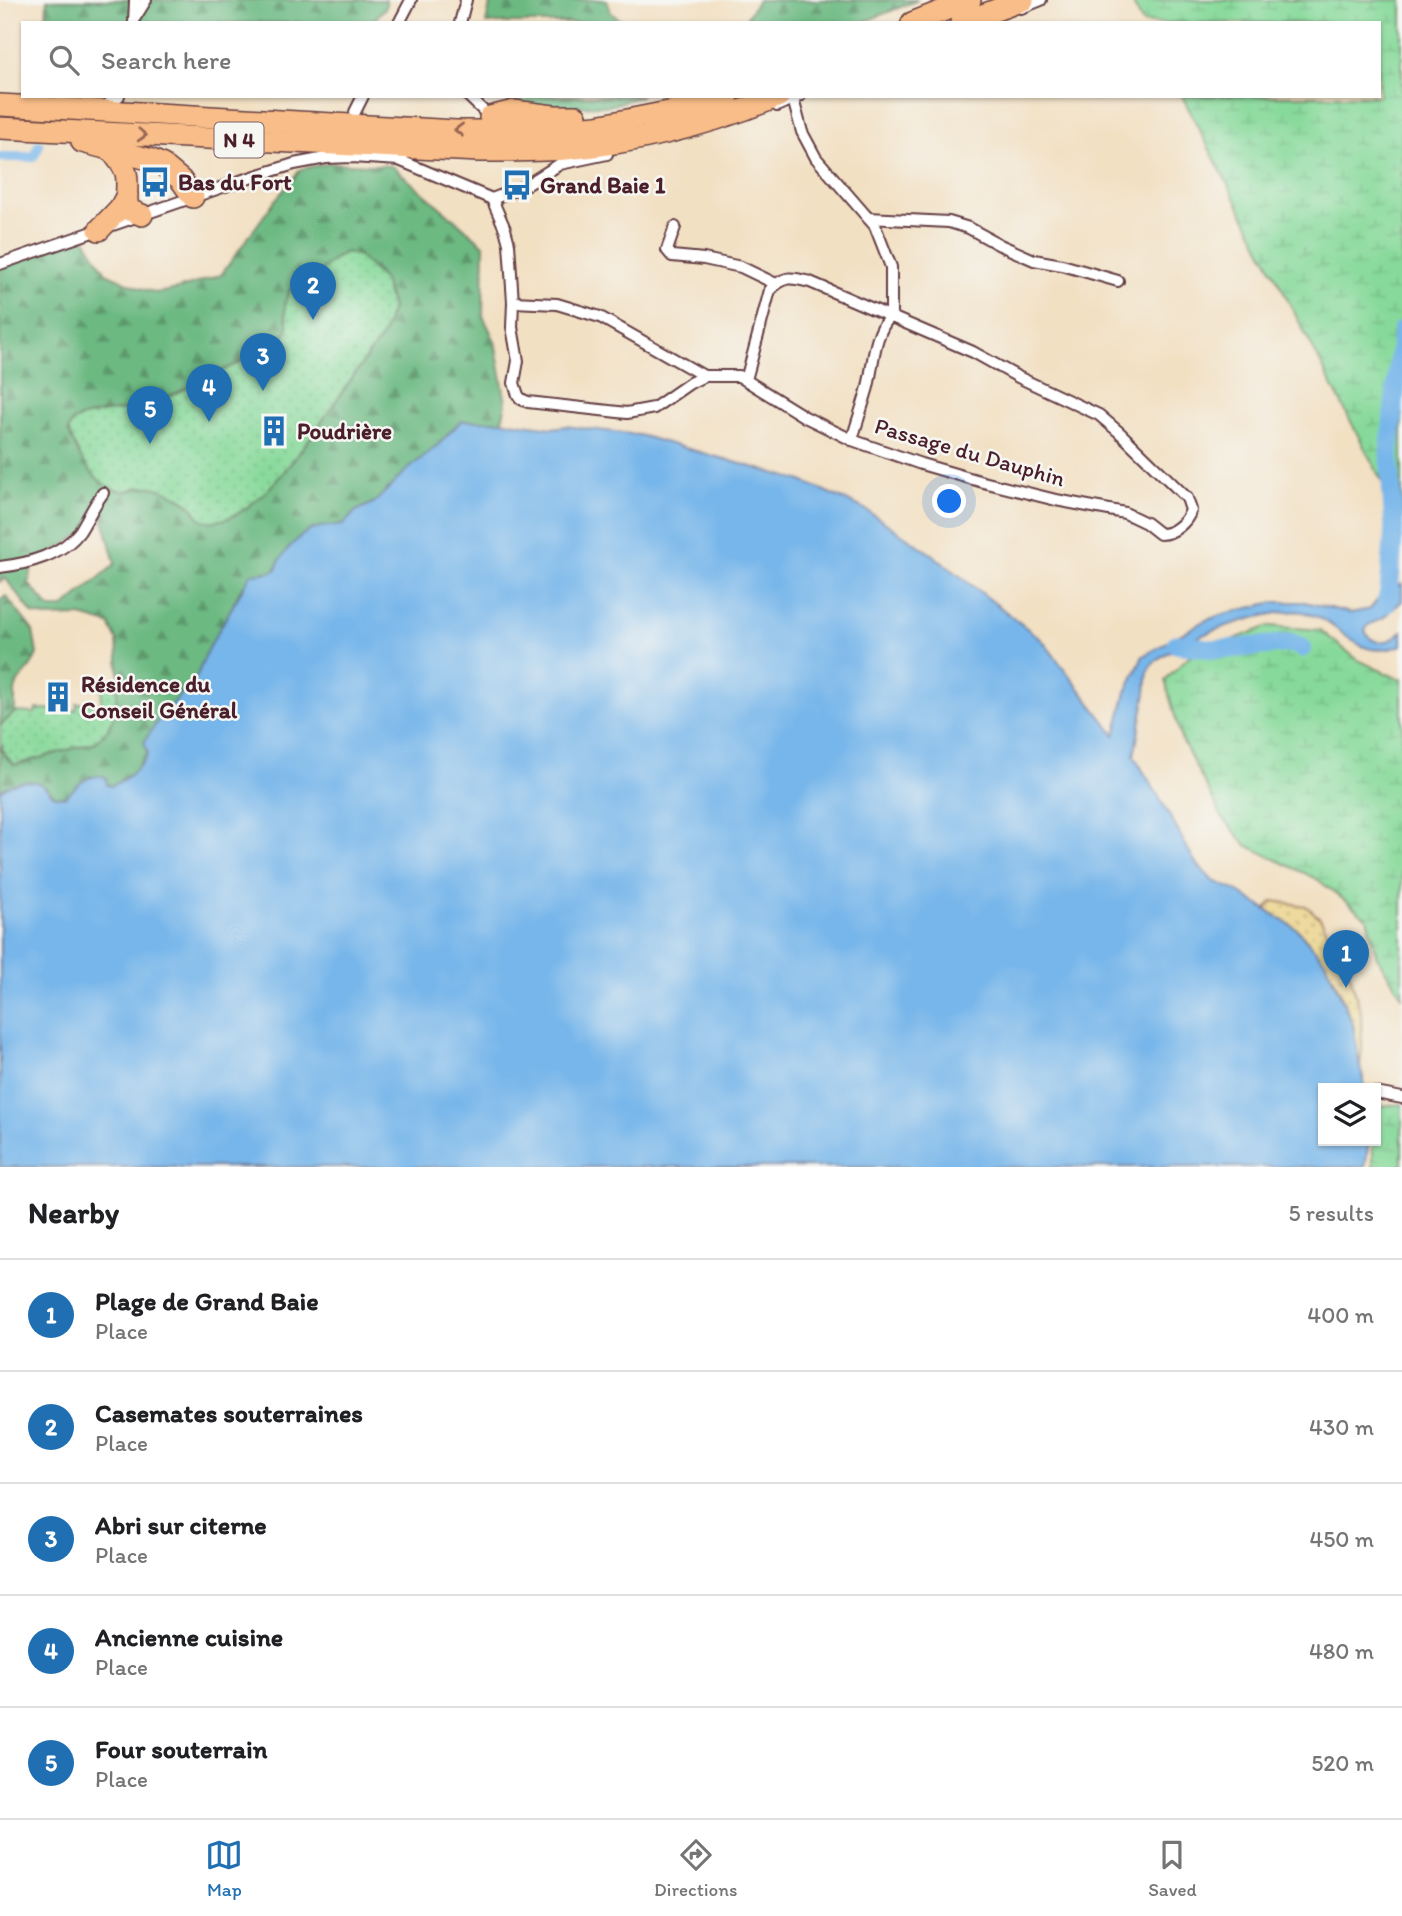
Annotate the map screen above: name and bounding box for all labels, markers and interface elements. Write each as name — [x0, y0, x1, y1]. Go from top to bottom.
search box — [21, 21, 1381, 98]
icon: search — [45, 41, 83, 79]
text: Search here — [101, 44, 231, 76]
road number: N 4 — [215, 122, 264, 158]
one-way arrow — [453, 123, 464, 138]
one-way arrow — [136, 127, 147, 142]
bus stop icon: Bas du Fort — [138, 165, 172, 199]
place label: Bas du Fort — [178, 168, 292, 196]
bus stop icon: Grand Baie 1 — [500, 168, 534, 202]
place label: Grand Baie 1 — [540, 171, 666, 199]
pin: 2 — [290, 262, 336, 320]
pin: 3 — [240, 333, 286, 391]
pin: 4 — [186, 364, 232, 422]
pin: 5 — [127, 386, 173, 444]
street label: Passage du Dauphin — [872, 411, 1068, 493]
building icon: Poudrière — [257, 414, 291, 448]
place label: Poudrière — [297, 417, 392, 445]
your location — [932, 484, 966, 518]
place label: Résidence du Conseil Général — [81, 670, 238, 724]
building icon: Résidence du Conseil Général — [41, 680, 75, 714]
pin: 1 — [1323, 930, 1369, 988]
map controls — [1318, 1083, 1381, 1146]
button: layers — [1318, 1083, 1381, 1146]
text: Nearby — [28, 1194, 119, 1231]
text: 5 results — [1288, 1199, 1374, 1227]
text: Plage de Grand Baie — [95, 1285, 319, 1317]
text: 1 — [46, 1301, 56, 1329]
text: 400 m — [1307, 1301, 1374, 1329]
text: Place — [95, 1317, 148, 1345]
text: Casemates souterraines — [95, 1397, 363, 1429]
text: 2 — [45, 1413, 57, 1441]
text: 430 m — [1309, 1413, 1374, 1441]
text: Place — [95, 1429, 148, 1457]
text: Abri sur citerne — [95, 1509, 267, 1541]
text: 3 — [45, 1525, 57, 1553]
text: 450 m — [1309, 1525, 1374, 1553]
text: Place — [95, 1541, 148, 1569]
text: Ancienne cuisine — [95, 1621, 283, 1653]
text: 4 — [44, 1637, 58, 1665]
text: 480 m — [1309, 1637, 1374, 1665]
text: Place — [95, 1653, 148, 1681]
text: Four souterrain — [95, 1733, 267, 1765]
text: 5 — [45, 1749, 57, 1777]
text: 520 m — [1311, 1749, 1374, 1777]
text: Place — [95, 1765, 148, 1793]
tab: Map — [205, 1836, 243, 1901]
tab: Directions — [654, 1836, 738, 1901]
tab: Saved — [1148, 1836, 1197, 1901]

